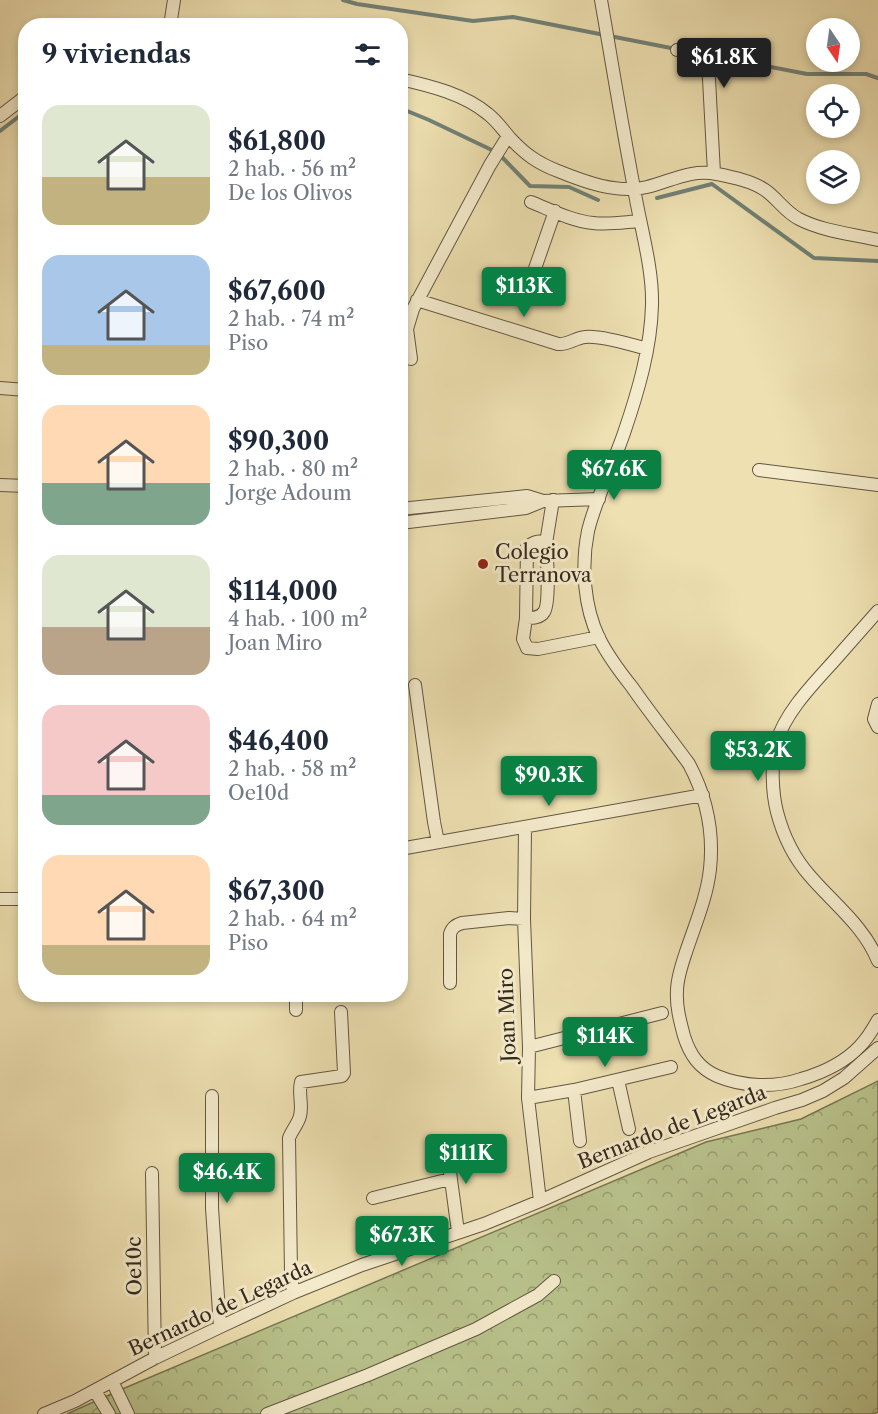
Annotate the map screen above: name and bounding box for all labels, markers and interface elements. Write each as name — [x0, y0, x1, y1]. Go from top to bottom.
north arrow — [806, 18, 860, 72]
map controls — [806, 18, 860, 204]
text: 9 viviendas — [42, 38, 191, 70]
icon: filters — [351, 38, 384, 71]
pin: $61.8K — [675, 38, 773, 89]
text: $61.8K — [691, 45, 757, 69]
button: locate — [806, 84, 860, 138]
text: $61,800 — [228, 125, 326, 157]
icon: home — [90, 129, 162, 201]
button: layers — [806, 150, 860, 204]
text: 2 hab. · 56 m² — [228, 157, 356, 181]
text: De los Olivos — [228, 181, 353, 205]
pin: $113K — [482, 267, 566, 318]
text: $113K — [496, 274, 552, 298]
text: $67,600 — [228, 275, 326, 307]
icon: home — [90, 279, 162, 351]
text: 2 hab. · 74 m² — [228, 307, 354, 331]
text: Piso — [228, 331, 268, 355]
text: $90,300 — [228, 425, 329, 457]
icon: home — [90, 429, 162, 501]
pin: $67.6K — [565, 450, 663, 501]
text: 2 hab. · 80 m² — [228, 457, 358, 481]
text: $67.6K — [581, 457, 647, 481]
text: Jorge Adoum — [228, 481, 352, 505]
place label: Colegio Terranova — [495, 540, 592, 587]
marker: Colegio Terranova — [476, 557, 490, 571]
text: $114,000 — [228, 575, 338, 607]
icon: home — [90, 579, 162, 651]
text: 4 hab. · 100 m² — [228, 607, 367, 631]
text: Joan Miro — [228, 631, 322, 655]
text: $46,400 — [228, 725, 329, 757]
icon: home — [90, 729, 162, 801]
pin: $53.2K — [709, 731, 807, 782]
text: $53.2K — [725, 738, 791, 762]
pin: $90.3K — [500, 756, 598, 807]
text: 2 hab. · 58 m² — [228, 757, 356, 781]
text: $90.3K — [515, 763, 583, 787]
text: Oe10d — [228, 781, 289, 805]
text: $67,300 — [228, 875, 325, 907]
icon: home — [90, 879, 162, 951]
text: 2 hab. · 64 m² — [228, 907, 357, 931]
text: Piso — [228, 931, 268, 955]
street label: Joan Miro — [493, 968, 521, 1065]
pin: $114K — [563, 1017, 647, 1068]
text: $114K — [577, 1024, 634, 1048]
street label: Bernardo de Legarda — [575, 1080, 770, 1174]
pin: $111K — [424, 1134, 508, 1185]
text: $111K — [439, 1141, 493, 1165]
pin: $46.4K — [178, 1153, 276, 1204]
text: $46.4K — [193, 1160, 261, 1184]
pin: $67.3K — [353, 1216, 451, 1267]
text: $67.3K — [369, 1223, 435, 1247]
street label: Oe10c — [121, 1236, 147, 1296]
street label: Bernardo de Legarda — [125, 1255, 316, 1361]

